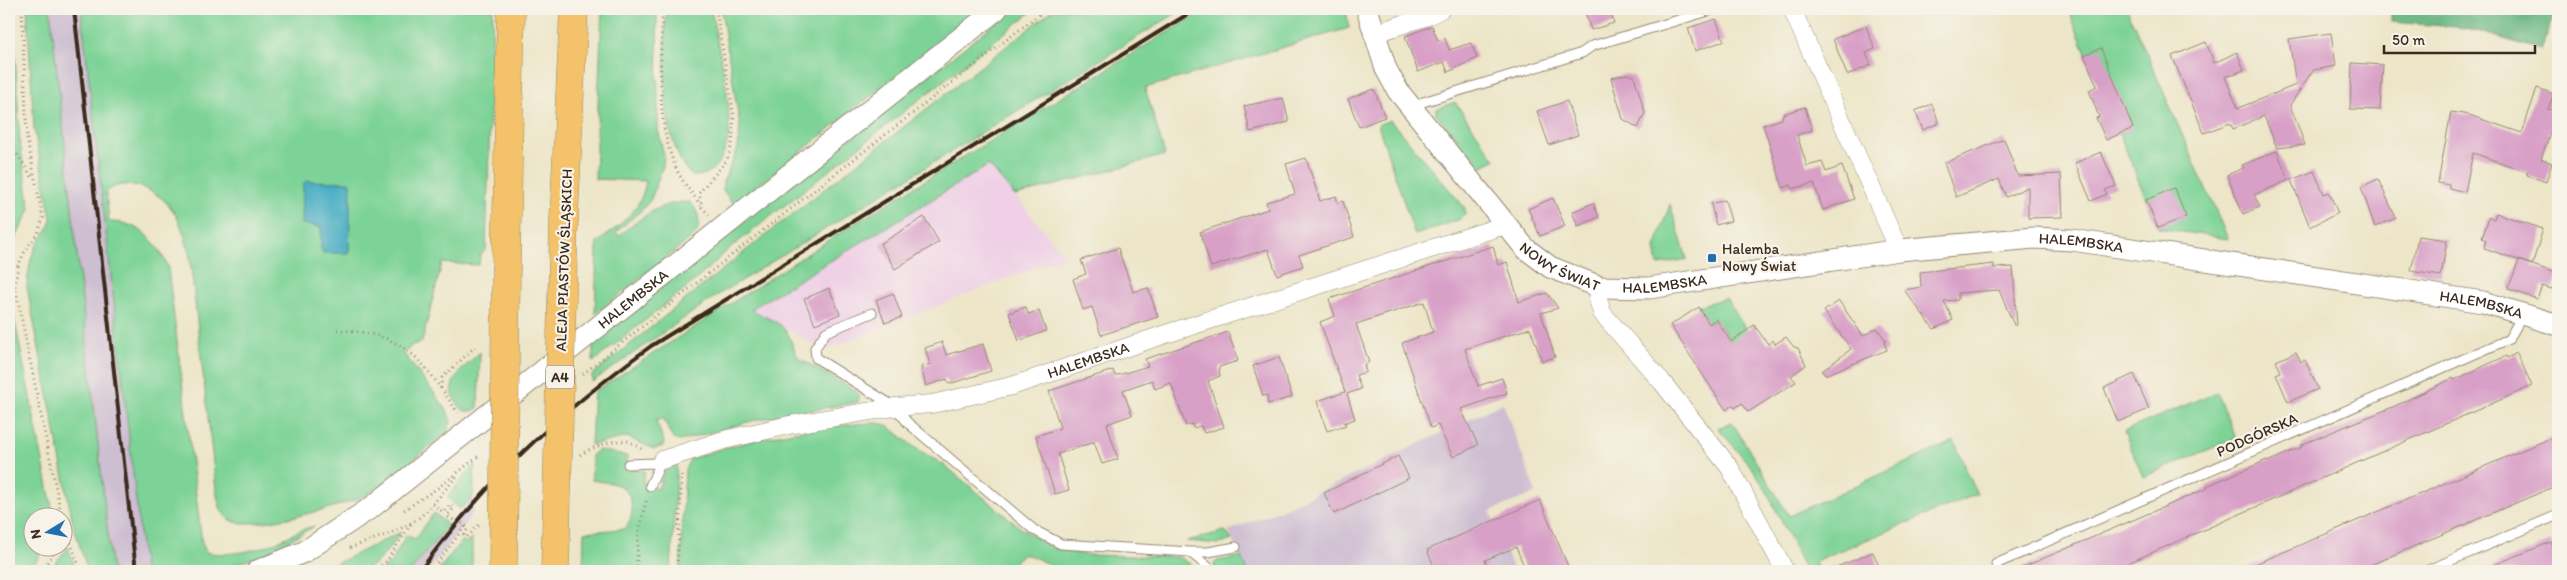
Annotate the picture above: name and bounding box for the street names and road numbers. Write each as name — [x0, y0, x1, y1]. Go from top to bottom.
street label: ALEJA PIASTÓW ŚLĄSKICH — [552, 168, 576, 352]
street label: HALEMBSKA — [2038, 229, 2125, 257]
street label: NOWY ŚWIAT — [1516, 238, 1603, 295]
street label: HALEMBSKA — [594, 265, 672, 333]
street label: HALEMBSKA — [1622, 270, 1708, 297]
street label: HALEMBSKA — [2438, 287, 2525, 323]
street label: HALEMBSKA — [1045, 338, 1132, 382]
road number: A4 — [546, 366, 574, 388]
street label: PODGÓRSKA — [2214, 409, 2301, 461]

